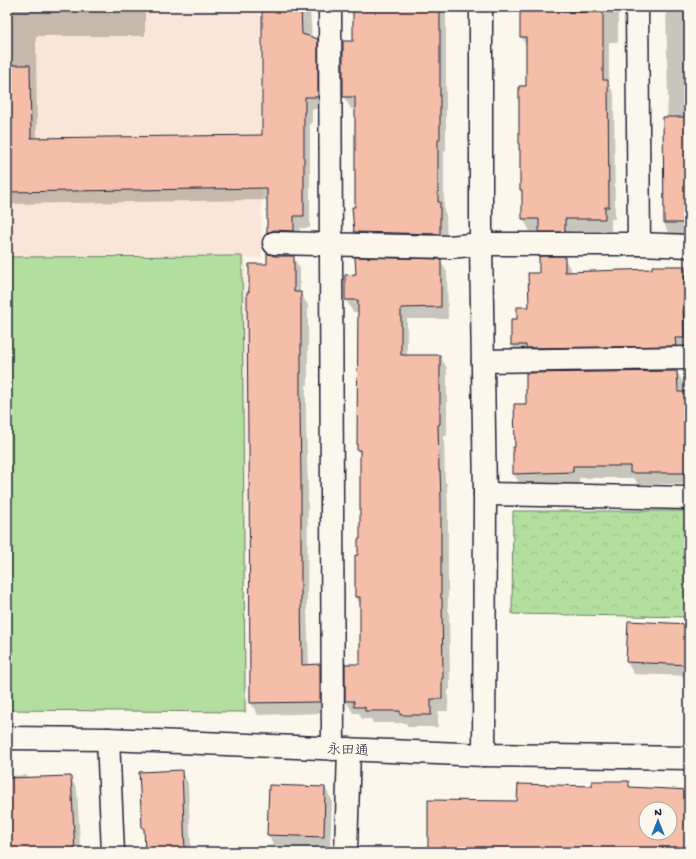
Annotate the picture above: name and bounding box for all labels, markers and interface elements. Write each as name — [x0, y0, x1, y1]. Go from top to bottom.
street label: 永田通 — [327, 742, 369, 761]
north arrow — [638, 801, 678, 841]
text: N — [654, 807, 662, 819]

